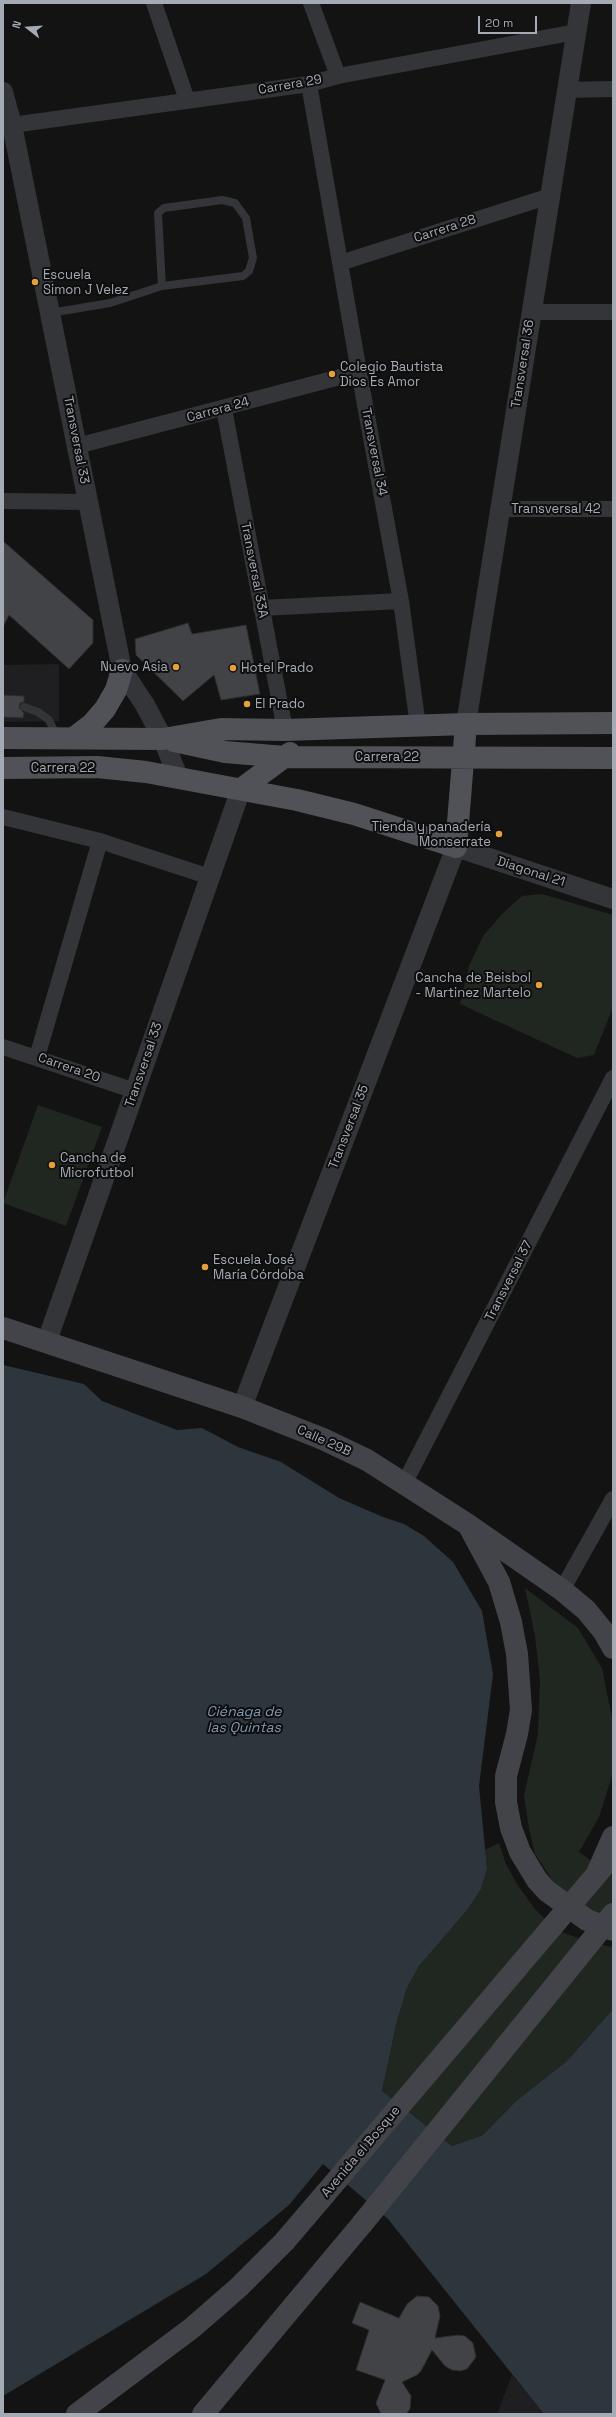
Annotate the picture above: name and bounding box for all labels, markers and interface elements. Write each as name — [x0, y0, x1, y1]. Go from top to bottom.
north arrow — [8, 8, 48, 48]
scale bar — [480, 8, 539, 34]
text: 20 m — [485, 15, 513, 31]
text: N — [9, 19, 24, 30]
street label: Carrera 29 — [257, 72, 323, 98]
street label: Carrera 28 — [412, 212, 478, 246]
place label: Escuela Simon J Velez — [43, 267, 128, 298]
marker: Escuela Simon J Velez — [30, 277, 40, 287]
street label: Transversal 36 — [508, 319, 538, 409]
place label: Colegio Bautista Dios Es Amor — [340, 359, 443, 390]
marker: Colegio Bautista Dios Es Amor — [327, 369, 337, 379]
street label: Carrera 24 — [185, 394, 251, 426]
street label: Transversal 33 — [60, 395, 92, 485]
street label: Transversal 34 — [358, 407, 390, 497]
street label: Transversal 42 — [511, 501, 601, 517]
street label: Transversal 33A — [237, 521, 271, 619]
place label: Nuevo Asia — [100, 659, 168, 675]
place label: Hotel Prado — [241, 660, 313, 676]
marker: Nuevo Asia — [171, 662, 181, 672]
marker: Hotel Prado — [228, 663, 238, 673]
place label: El Prado — [255, 696, 305, 712]
marker: El Prado — [242, 699, 252, 709]
street label: Carrera 22 — [355, 749, 419, 765]
street label: Carrera 22 — [31, 760, 95, 776]
place label: Tienda y panadería Monserrate — [371, 819, 491, 850]
marker: Tienda y panadería Monserrate — [494, 829, 504, 839]
street label: Diagonal 21 — [495, 854, 567, 890]
place label: Cancha de Beisbol - Martinez Martelo — [415, 970, 531, 1001]
marker: Cancha de Beisbol - Martinez Martelo — [534, 980, 544, 990]
street label: Transversal 33 — [122, 1020, 166, 1110]
street label: Carrera 20 — [36, 1050, 102, 1086]
street label: Transversal 35 — [326, 1083, 372, 1171]
place label: Cancha de Microfutbol — [60, 1150, 134, 1181]
marker: Cancha de Microfutbol — [47, 1160, 57, 1170]
street label: Transversal 37 — [482, 1238, 536, 1324]
place label: Escuela José María Córdoba — [213, 1252, 304, 1283]
marker: Escuela José María Córdoba — [200, 1262, 210, 1272]
street label: Calle 29B — [295, 1422, 353, 1460]
water label: Ciénaga de las Quintas — [206, 1704, 282, 1736]
street label: Avenida el Bosque — [318, 2103, 404, 2201]

